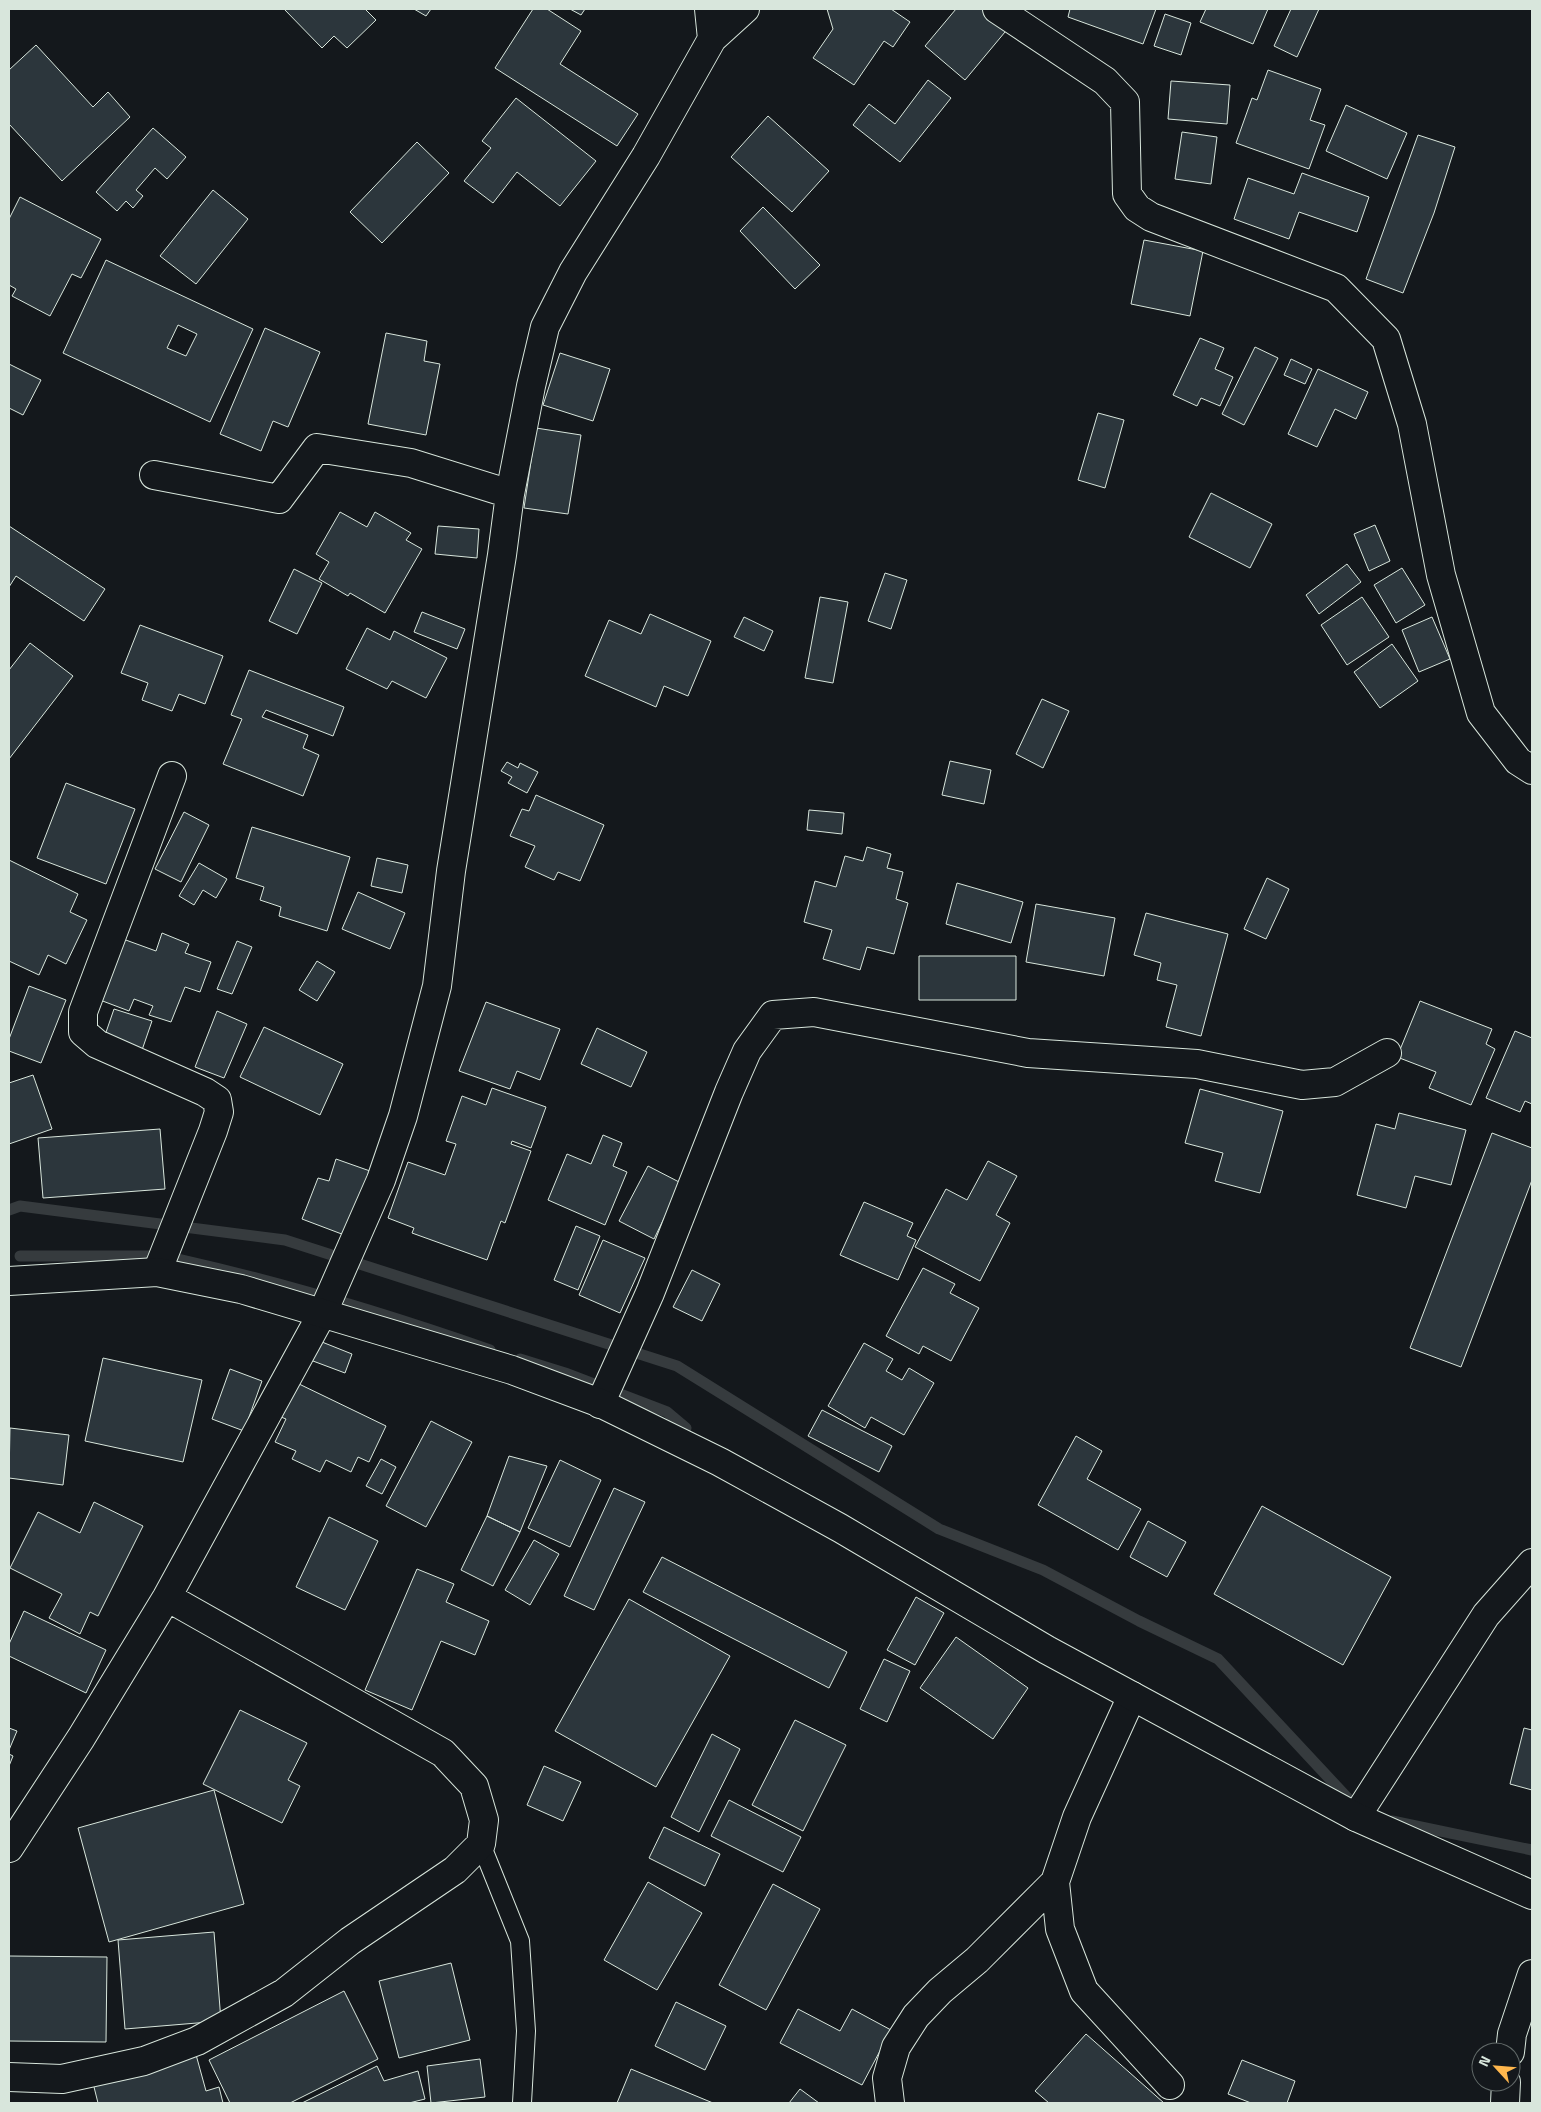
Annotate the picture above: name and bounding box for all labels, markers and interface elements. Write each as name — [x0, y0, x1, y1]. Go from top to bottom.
north arrow — [1471, 2042, 1521, 2092]
text: N — [1472, 2052, 1495, 2070]

